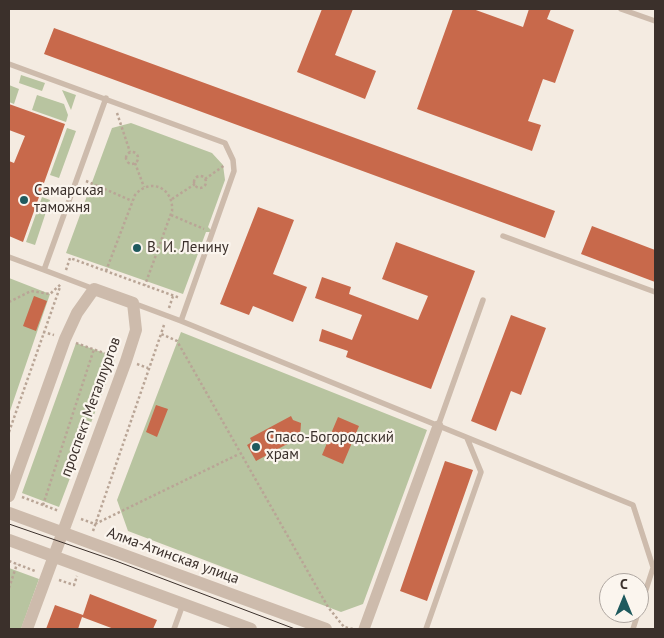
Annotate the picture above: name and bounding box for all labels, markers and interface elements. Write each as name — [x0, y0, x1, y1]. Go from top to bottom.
place label: Самарская таможня — [34, 182, 104, 217]
marker: Самарская таможня — [18, 194, 30, 206]
place label: В. И. Ленину — [147, 239, 229, 257]
marker: В. И. Ленину — [131, 242, 143, 254]
street label: проспект Металлургов — [57, 335, 125, 479]
place label: Спасо-Богородский храм — [266, 429, 394, 464]
marker: Спасо-Богородский храм — [250, 441, 262, 453]
street label: Алма-Атинская улица — [104, 524, 242, 588]
north arrow — [599, 573, 649, 623]
text: С — [620, 575, 628, 593]

